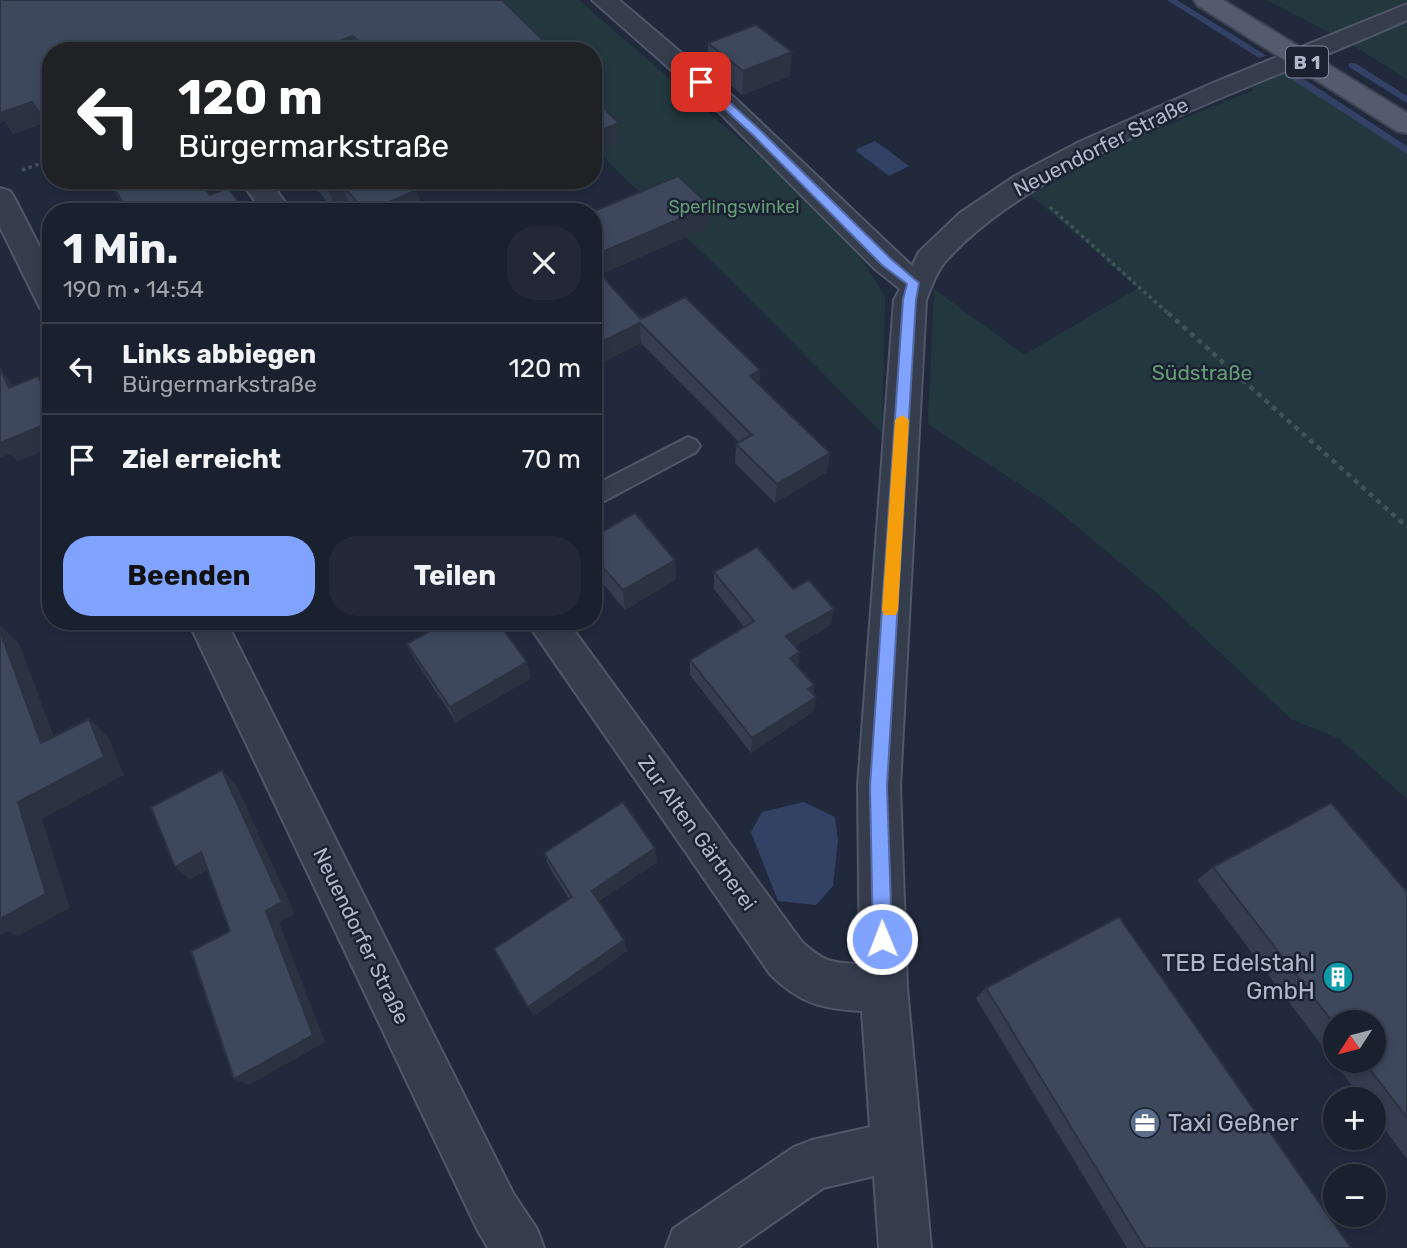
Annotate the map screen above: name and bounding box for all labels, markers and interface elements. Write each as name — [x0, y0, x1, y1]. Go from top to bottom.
road number: B 1 — [1286, 46, 1328, 78]
pin — [671, 52, 731, 112]
icon: arrive — [682, 63, 720, 101]
text: 120 m — [178, 68, 323, 126]
icon: left — [63, 70, 154, 161]
street label: Neuendorfer Straße — [1009, 92, 1192, 202]
text: Bürgermarkstraße — [178, 127, 449, 165]
park label: Sperlingswinkel — [668, 196, 800, 218]
text: 1 Min. — [63, 224, 179, 274]
button: close — [507, 226, 581, 300]
text: 190 m · 14:54 — [63, 275, 204, 303]
text: Links abbiegen — [122, 339, 316, 370]
icon: left — [63, 350, 101, 388]
text: 120 m — [509, 353, 581, 384]
park label: Südstraße — [1152, 360, 1252, 385]
text: Bürgermarkstraße — [122, 370, 317, 398]
icon: arrive — [63, 441, 101, 479]
text: Ziel erreicht — [122, 444, 281, 475]
text: 70 m — [522, 444, 581, 475]
button: Beenden — [63, 536, 315, 616]
button: Teilen — [329, 536, 581, 616]
street label: Zur Alten Gärtnerei — [633, 750, 762, 915]
street label: Neuendorfer Straße — [308, 844, 415, 1028]
position arrow — [845, 902, 919, 976]
place label: TEB Edelstahl GmbH — [1161, 949, 1315, 1005]
building icon: TEB Edelstahl GmbH — [1321, 960, 1355, 994]
north arrow — [1323, 1010, 1386, 1073]
map controls — [1323, 1010, 1386, 1227]
button: + — [1323, 1087, 1386, 1150]
office icon: Taxi Geßner — [1128, 1106, 1162, 1140]
place label: Taxi Geßner — [1168, 1109, 1299, 1137]
button: − — [1323, 1164, 1386, 1227]

